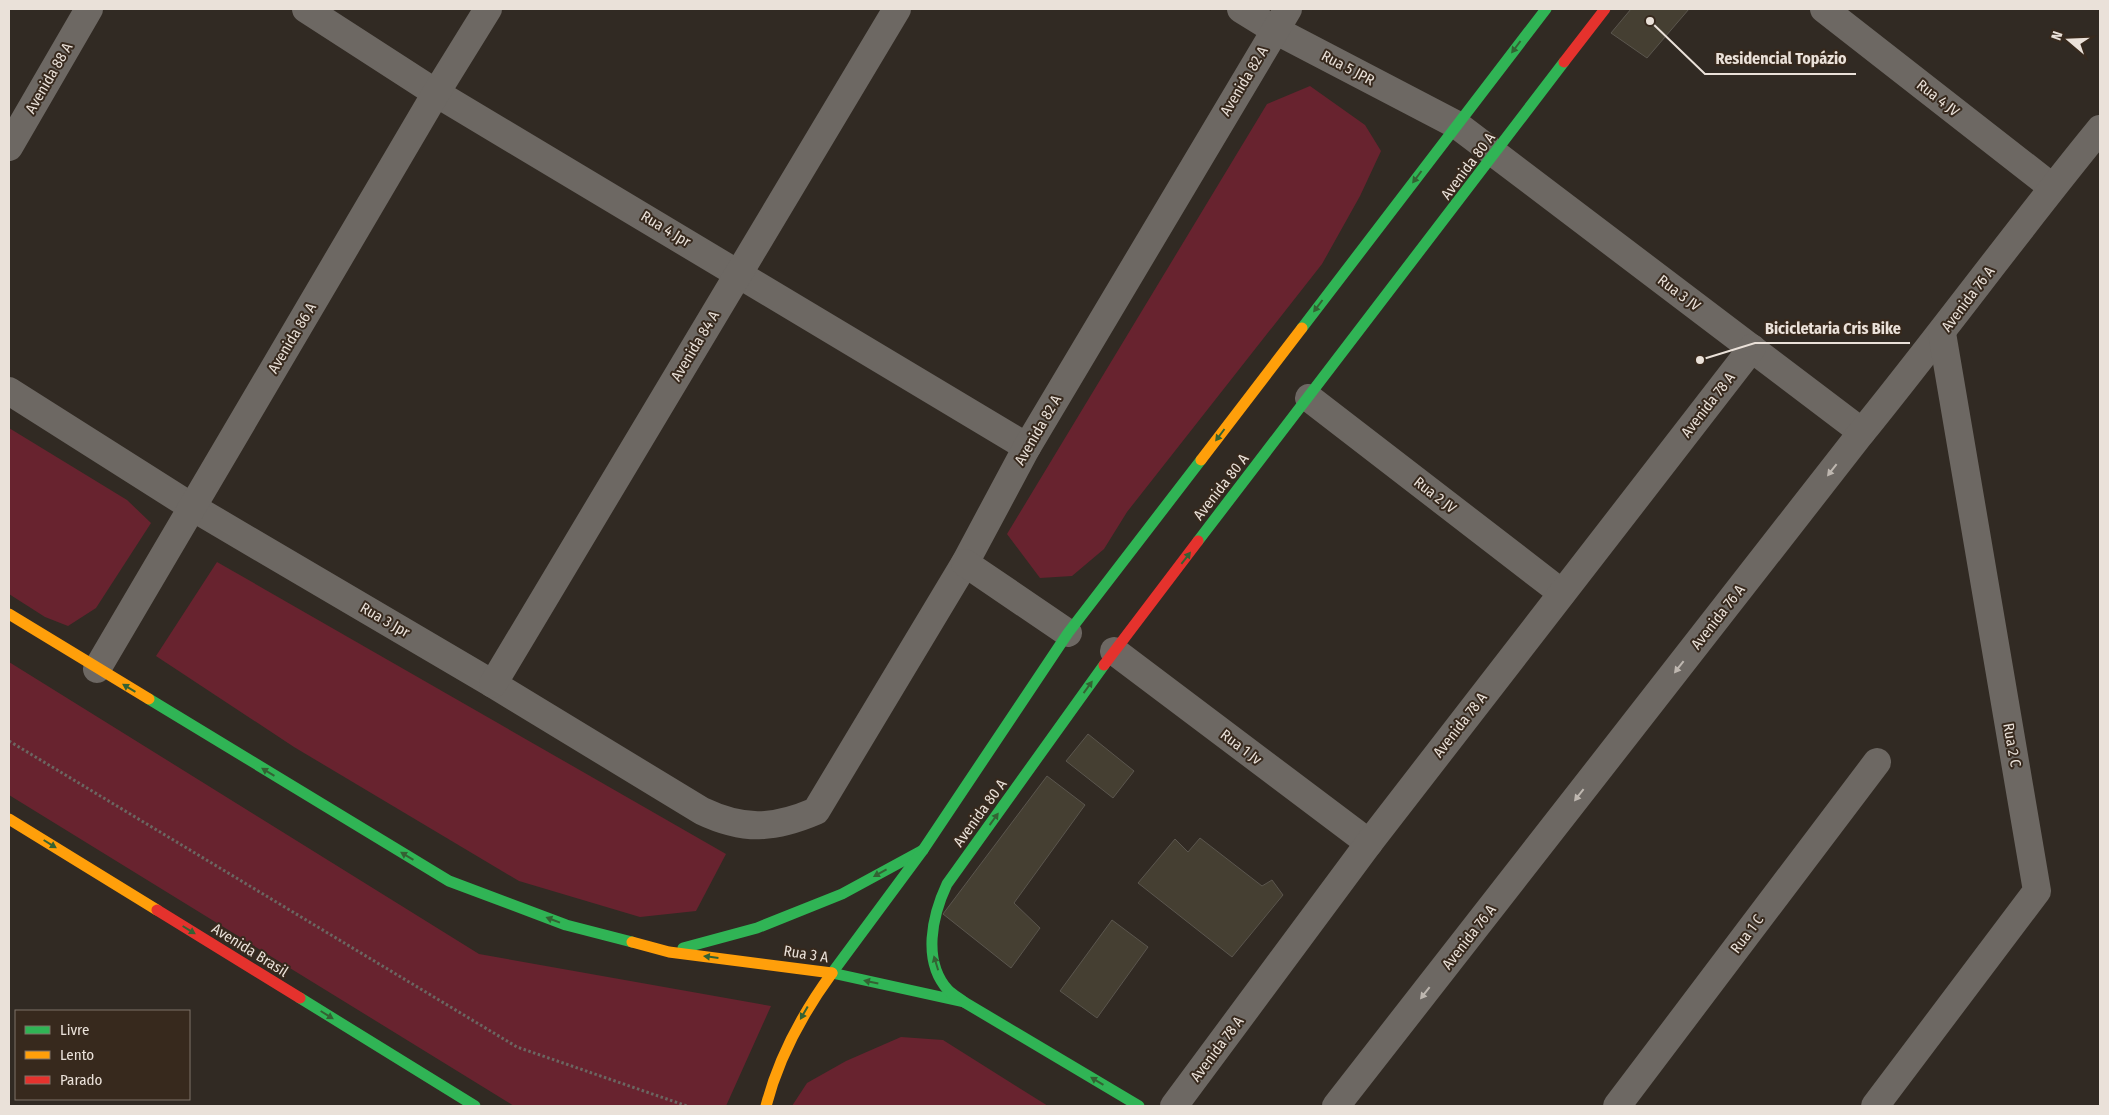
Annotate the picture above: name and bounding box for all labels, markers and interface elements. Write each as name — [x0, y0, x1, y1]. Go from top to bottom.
north arrow — [2044, 15, 2094, 65]
text: N — [2048, 29, 2067, 43]
street label: Avenida 88 A — [21, 39, 77, 117]
one-way arrow — [1511, 41, 1521, 54]
street label: Avenida 82 A — [1216, 43, 1272, 119]
callout: Residencial Topázio — [1705, 43, 1856, 74]
street label: Rua 5 JPR — [1318, 47, 1378, 89]
text: Residencial Topázio — [1715, 49, 1847, 68]
street label: Rua 4 JV — [1913, 76, 1963, 121]
street label: Avenida 80 A — [1437, 129, 1499, 203]
one-way arrow — [1412, 170, 1423, 183]
street label: Rua 4 Jpr — [638, 207, 695, 251]
street label: Avenida 76 A — [1938, 263, 1998, 335]
street label: Rua 3 JV — [1654, 271, 1704, 315]
street label: Avenida 86 A — [264, 299, 320, 376]
one-way arrow — [1313, 299, 1324, 312]
street label: Avenida 84 A — [667, 308, 723, 384]
callout: Bicicletaria Cris Bike — [1755, 312, 1910, 343]
text: Bicicletaria Cris Bike — [1765, 319, 1901, 338]
street label: Avenida 78 A — [1677, 369, 1739, 441]
street label: Avenida 82 A — [1011, 392, 1065, 468]
one-way arrow — [1214, 428, 1225, 441]
street label: Avenida 80 A — [1190, 450, 1253, 524]
one-way arrow — [1827, 463, 1838, 476]
street label: Rua 2 JV — [1410, 473, 1460, 517]
one-way arrow — [1181, 551, 1191, 564]
street label: Avenida 76 A — [1687, 581, 1749, 653]
street label: Rua 3 Jpr — [357, 599, 414, 642]
one-way arrow — [1673, 660, 1684, 673]
one-way arrow — [1083, 680, 1093, 694]
one-way arrow — [123, 683, 136, 692]
street label: Avenida 78 A — [1429, 689, 1491, 761]
street label: Rua 2 C — [1999, 721, 2025, 769]
street label: Rua 1 Jv — [1217, 726, 1265, 769]
one-way arrow — [262, 768, 275, 777]
street label: Avenida 80 A — [949, 776, 1011, 850]
one-way arrow — [1573, 789, 1584, 802]
one-way arrow — [989, 812, 999, 826]
one-way arrow — [44, 840, 57, 849]
one-way arrow — [401, 852, 414, 861]
one-way arrow — [873, 869, 888, 877]
street label: Avenida 76 A — [1438, 901, 1500, 973]
street label: Rua 1 C — [1727, 911, 1768, 957]
one-way arrow — [545, 916, 560, 923]
street label: Avenida Brasil — [208, 919, 292, 981]
one-way arrow — [182, 925, 195, 934]
street label: Rua 3 A — [782, 942, 830, 966]
one-way arrow — [702, 953, 718, 961]
one-way arrow — [932, 956, 940, 971]
one-way arrow — [864, 978, 879, 986]
one-way arrow — [1420, 986, 1430, 1000]
one-way arrow — [799, 1006, 808, 1019]
legend — [15, 1010, 190, 1100]
one-way arrow — [320, 1010, 334, 1019]
street label: Avenida 78 A — [1187, 1013, 1247, 1085]
text: Livre — [60, 1021, 89, 1039]
text: Lento — [60, 1046, 94, 1064]
text: Parado — [60, 1071, 103, 1089]
one-way arrow — [1090, 1077, 1103, 1086]

